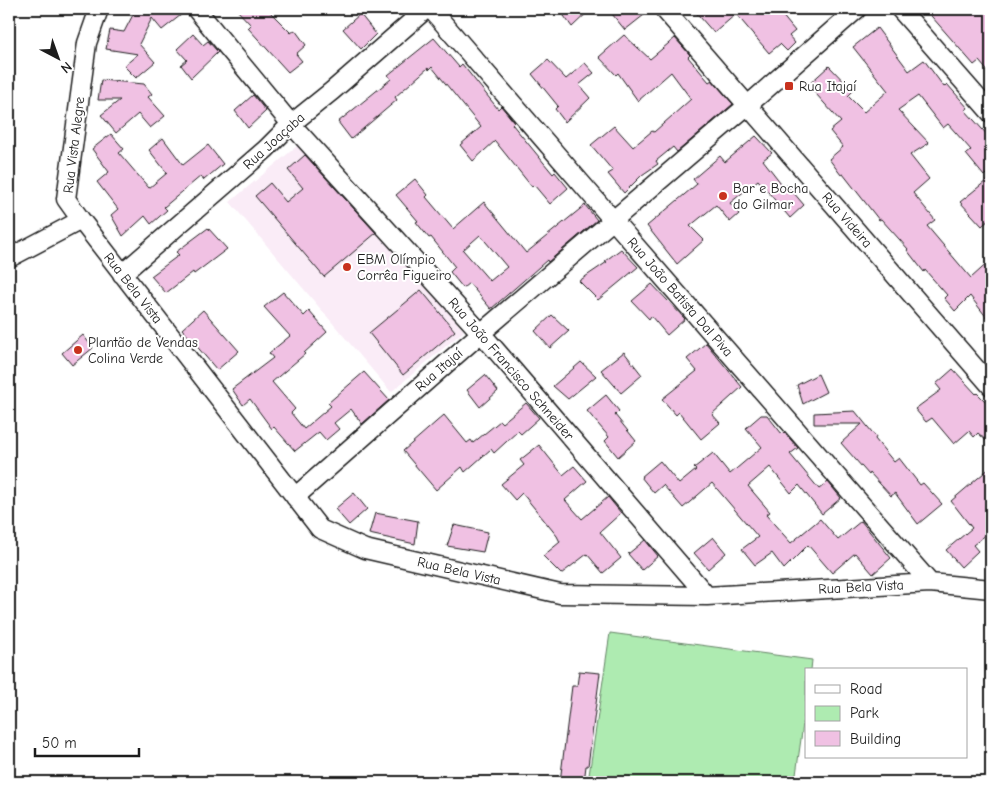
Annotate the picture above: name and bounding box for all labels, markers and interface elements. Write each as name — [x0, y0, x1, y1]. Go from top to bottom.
north arrow — [32, 32, 82, 82]
text: N — [57, 58, 75, 77]
place label: Rua Itajaí — [799, 78, 857, 95]
marker: Rua Itajaí — [783, 80, 795, 92]
street label: Rua Vista Alegre — [60, 96, 88, 194]
street label: Rua Joaçaba — [240, 109, 308, 173]
place label: Bar e Bocha do Gilmar — [733, 180, 808, 213]
street label: Rua Videira — [818, 189, 876, 251]
marker: Bar e Bocha do Gilmar — [717, 190, 729, 202]
street label: Rua João Batista Dal Piva — [624, 234, 736, 360]
street label: Rua Bela Vista — [100, 249, 166, 327]
place label: EBM Olímpio Corrêa Figueiro — [357, 251, 451, 284]
marker: EBM Olímpio Corrêa Figueiro — [341, 261, 353, 273]
street label: Rua João Francisco Schneider — [444, 294, 578, 444]
place label: Plantão de Vendas Colina Verde — [88, 334, 198, 367]
marker: Plantão de Vendas Colina Verde — [72, 344, 84, 356]
street label: Rua Itajaí — [412, 344, 467, 395]
street label: Rua Bela Vista — [415, 553, 503, 589]
street label: Rua Bela Vista — [818, 576, 904, 598]
legend — [805, 668, 968, 758]
text: Road — [850, 680, 882, 698]
text: Park — [850, 704, 879, 722]
scale bar — [35, 726, 139, 758]
text: Building — [850, 730, 901, 748]
text: 50 m — [42, 734, 77, 752]

